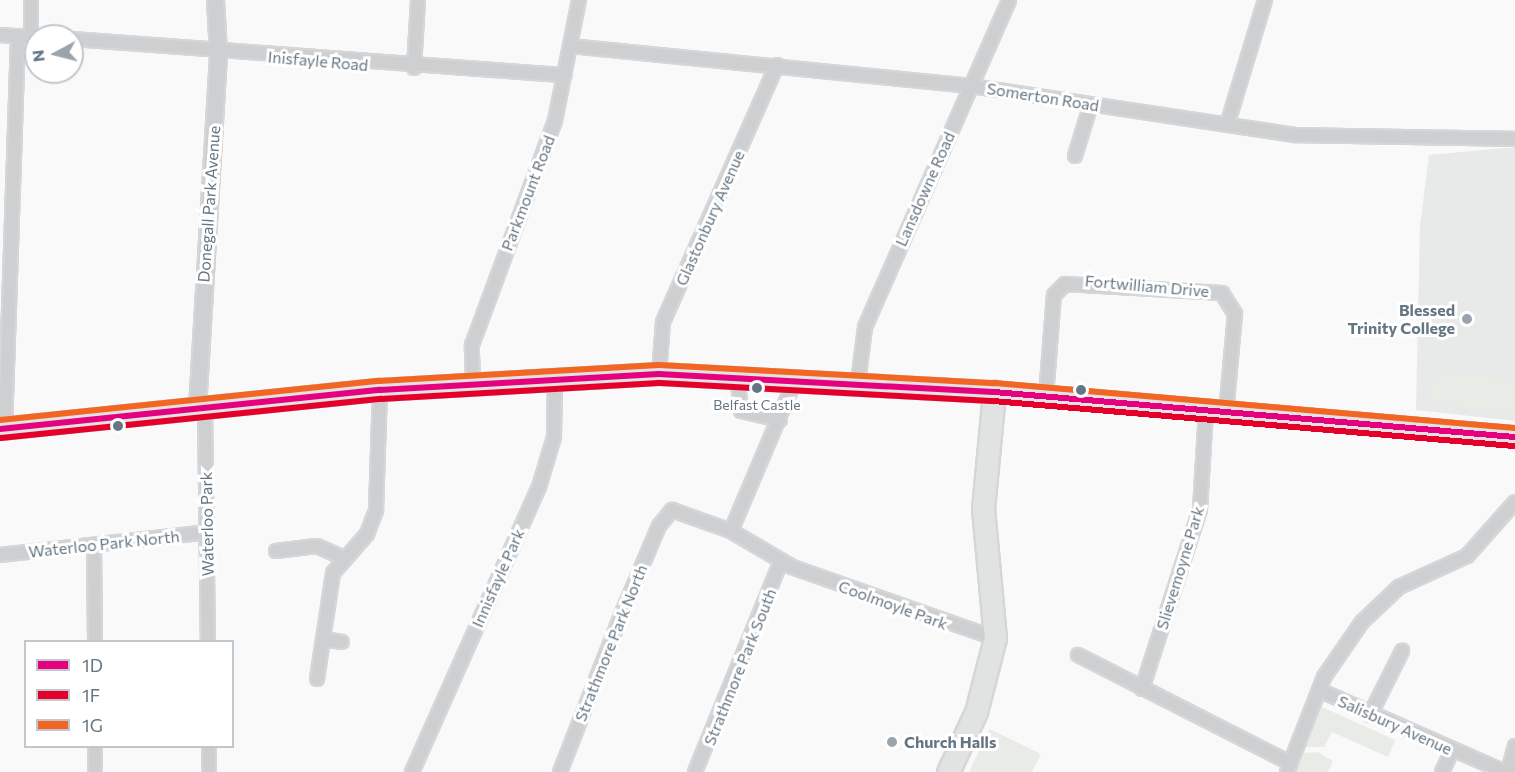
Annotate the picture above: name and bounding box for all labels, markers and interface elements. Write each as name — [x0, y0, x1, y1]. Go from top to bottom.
north arrow — [24, 24, 84, 84]
street label: Inisfayle Road — [267, 47, 369, 75]
text: N — [27, 49, 48, 63]
street label: Somerton Road — [986, 79, 1100, 115]
street label: Donegall Park Avenue — [194, 125, 224, 283]
street label: Lansdowne Road — [891, 129, 959, 249]
street label: Parkmount Road — [497, 133, 559, 253]
street label: Glastonbury Avenue — [672, 147, 748, 289]
street label: Fortwilliam Drive — [1084, 271, 1210, 301]
place label: Blessed Trinity College — [1348, 300, 1455, 338]
marker: Blessed Trinity College — [1460, 312, 1474, 326]
marker: Belfast Castle — [751, 382, 763, 394]
unlabelled marker — [1075, 384, 1087, 396]
place label: Belfast Castle — [713, 397, 801, 413]
unlabelled marker — [112, 420, 124, 432]
street label: Waterloo Park — [196, 471, 218, 577]
street label: Slievemoyne Park — [1152, 504, 1208, 632]
street label: Innisfayle Park — [468, 526, 528, 630]
street label: Waterloo Park North — [28, 527, 180, 561]
street label: Strathmore Park North — [571, 562, 651, 724]
street label: Coolmoyle Park — [836, 576, 950, 634]
street label: Strathmore Park South — [700, 586, 780, 748]
legend — [24, 640, 234, 748]
text: 1D — [82, 654, 103, 676]
text: 1F — [82, 684, 100, 706]
street label: Salisbury Avenue — [1335, 691, 1455, 759]
text: 1G — [82, 714, 103, 736]
place label: Church Halls — [904, 732, 996, 752]
marker: Church Halls — [885, 735, 899, 749]

